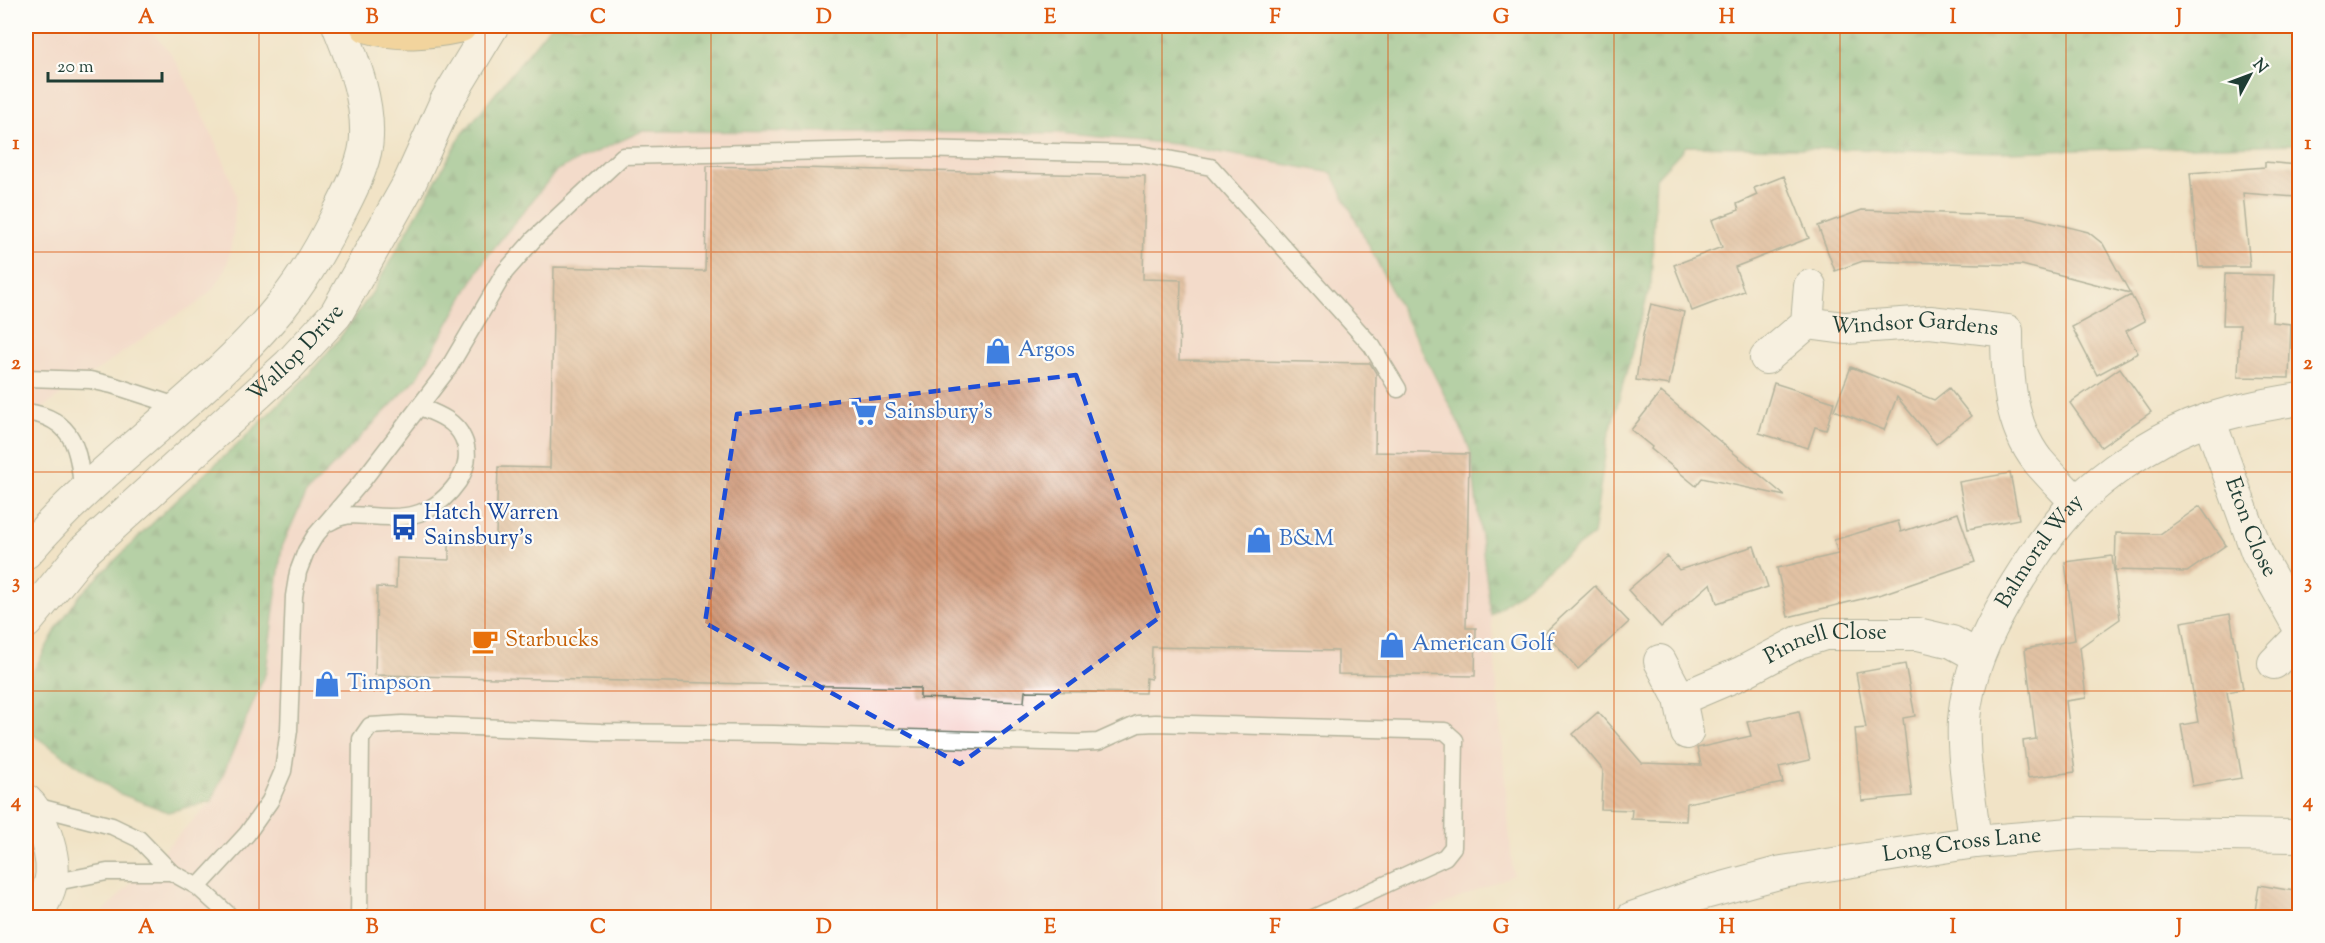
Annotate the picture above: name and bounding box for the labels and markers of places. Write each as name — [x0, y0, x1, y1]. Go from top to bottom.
place label: Argos — [1018, 335, 1075, 367]
shop icon: Argos — [983, 336, 1013, 366]
place label: Sainsbury's — [884, 397, 993, 429]
supermarket icon: Sainsbury's — [849, 398, 879, 428]
place label: Hatch Warren Sainsbury's — [424, 498, 559, 555]
bus stop icon: Hatch Warren Sainsbury's — [389, 512, 419, 542]
place label: B&M — [1279, 524, 1334, 556]
shop icon: B&M — [1244, 525, 1274, 555]
place label: Starbucks — [505, 625, 599, 657]
cafe icon: Starbucks — [470, 626, 500, 656]
place label: American Golf — [1412, 629, 1555, 661]
shop icon: American Golf — [1377, 630, 1407, 660]
place label: Timpson — [347, 668, 432, 700]
shop icon: Timpson — [312, 669, 342, 699]

